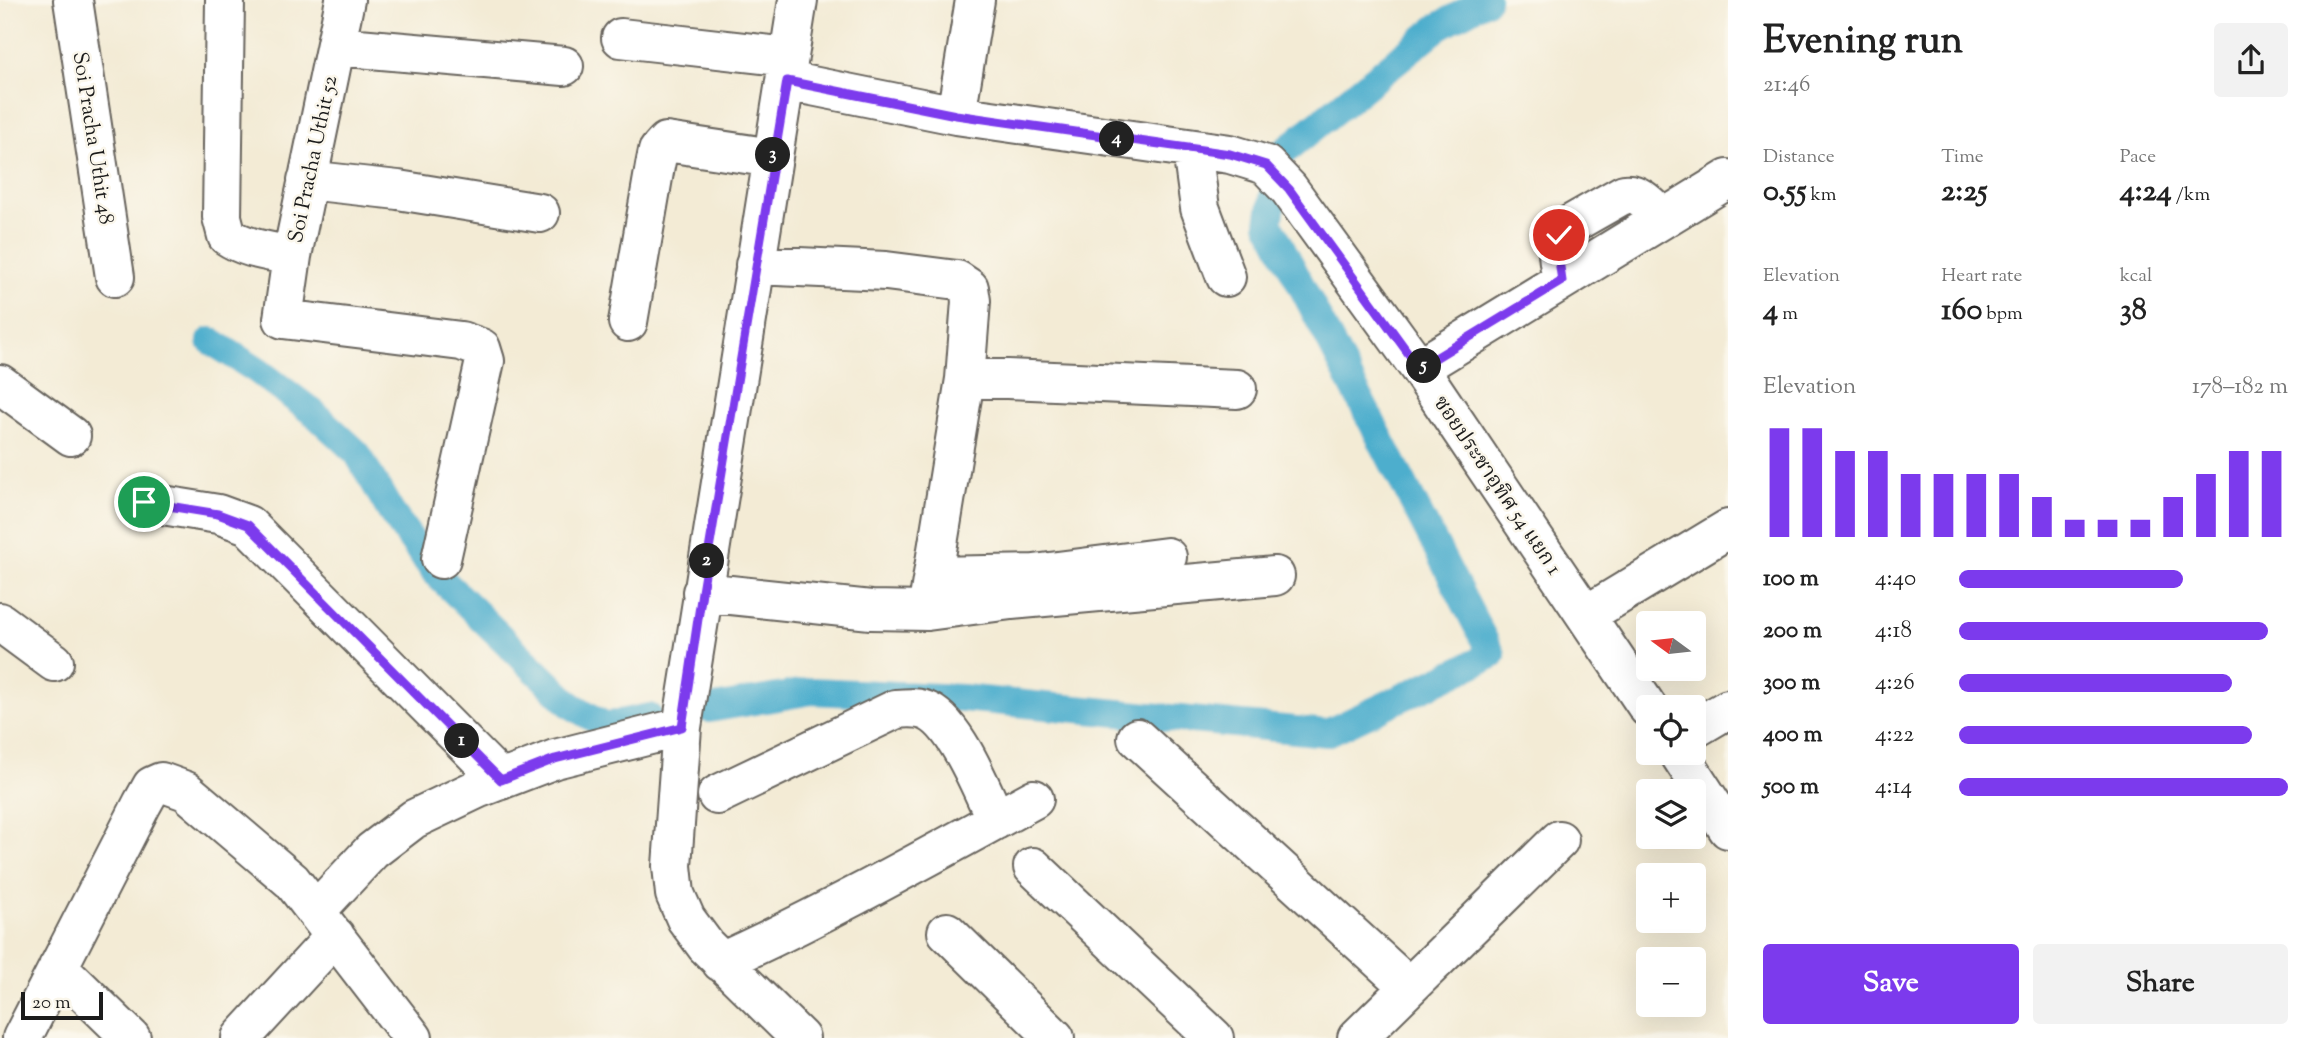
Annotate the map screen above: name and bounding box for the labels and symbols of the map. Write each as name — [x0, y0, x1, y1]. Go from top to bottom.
street label: Soi Pracha Uthit 48 — [64, 50, 120, 227]
street label: Soi Pracha Uthit 52 — [282, 73, 346, 246]
pin: 4 — [1100, 122, 1134, 156]
pin: 3 — [756, 138, 790, 172]
pin — [1529, 205, 1589, 265]
pin: 5 — [1406, 348, 1442, 384]
street label: ซอยประชาอุทิศ 54 แยก 1 — [1425, 390, 1568, 582]
pin — [114, 472, 174, 532]
pin: 2 — [690, 544, 724, 578]
north arrow — [1636, 611, 1706, 681]
pin: 1 — [444, 724, 480, 758]
scale bar — [21, 989, 103, 1021]

